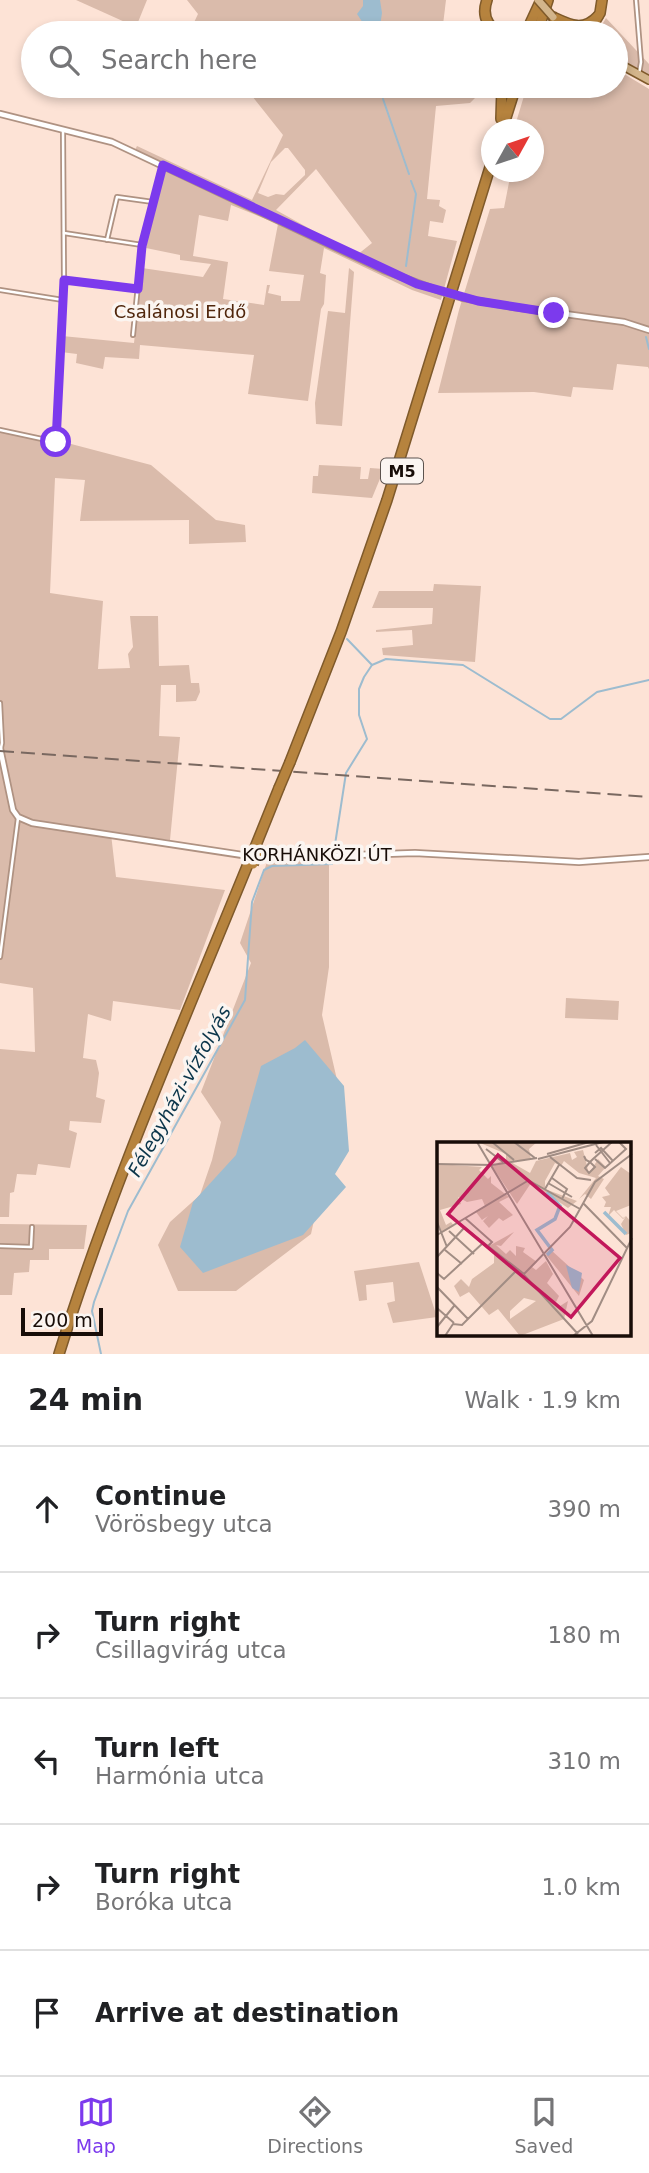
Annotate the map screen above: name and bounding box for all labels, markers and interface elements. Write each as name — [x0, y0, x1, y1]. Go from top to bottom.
search box — [21, 21, 628, 98]
icon: search — [45, 41, 83, 79]
text: Search here — [101, 45, 257, 75]
north arrow — [481, 119, 544, 182]
route end — [538, 297, 569, 328]
park label: Csalánosi Erdő — [114, 301, 246, 322]
route start — [40, 426, 71, 457]
road number: M5 — [381, 458, 423, 484]
street label: KORHÁNKÖZI ÚT — [242, 844, 393, 865]
water label: Félegyházi-vízfolyás — [123, 1002, 235, 1180]
inset map — [437, 1142, 632, 1336]
scale bar — [21, 1305, 103, 1337]
text: 200 m — [32, 1309, 93, 1331]
text: 24 min — [28, 1382, 143, 1417]
text: Walk · 1.9 km — [464, 1387, 621, 1413]
text: Continue — [95, 1481, 226, 1511]
icon: ahead — [28, 1490, 66, 1528]
text: 390 m — [547, 1496, 621, 1522]
text: Vörösbegy utca — [95, 1511, 273, 1537]
text: Turn right — [95, 1607, 240, 1637]
icon: right — [28, 1616, 66, 1654]
text: 180 m — [547, 1622, 621, 1648]
text: Csillagvirág utca — [95, 1637, 287, 1663]
text: Turn left — [95, 1733, 219, 1763]
icon: left — [28, 1742, 66, 1780]
text: 310 m — [547, 1748, 621, 1774]
text: Harmónia utca — [95, 1763, 265, 1789]
text: Turn right — [95, 1859, 240, 1889]
icon: right — [28, 1868, 66, 1906]
text: 1.0 km — [541, 1874, 621, 1900]
text: Boróka utca — [95, 1889, 233, 1915]
icon: arrive — [28, 1994, 66, 2032]
text: Arrive at destination — [95, 1998, 399, 2028]
tab: Map — [76, 2093, 116, 2157]
tab: Directions — [267, 2093, 363, 2157]
tab: Saved — [515, 2093, 573, 2157]

